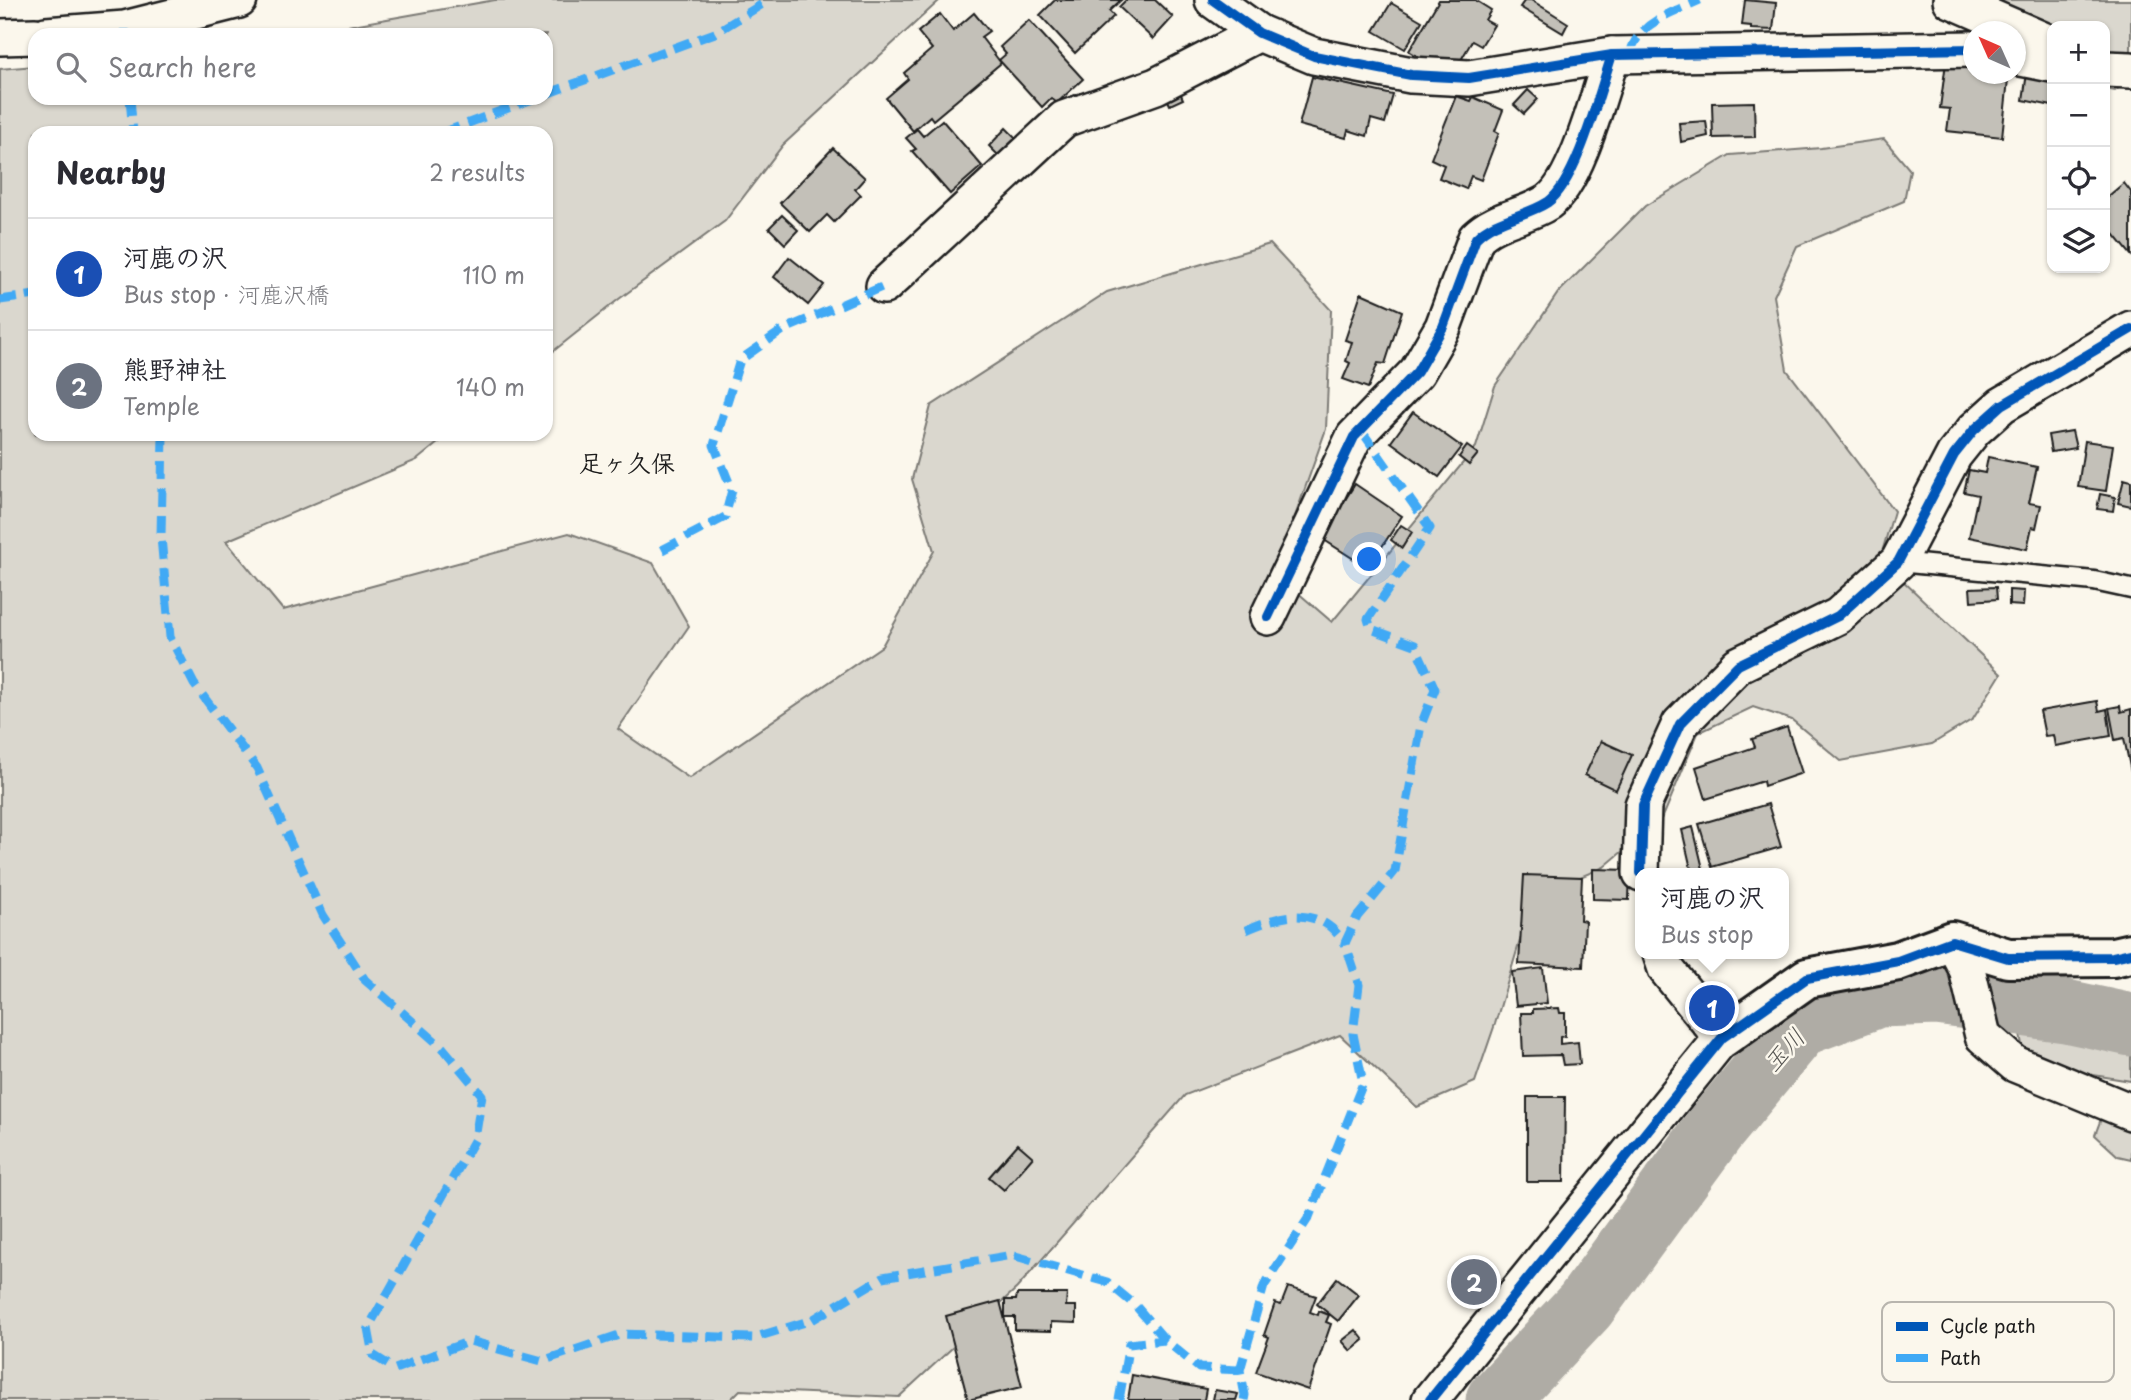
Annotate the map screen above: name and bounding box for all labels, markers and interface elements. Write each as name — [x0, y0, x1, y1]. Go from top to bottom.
north arrow — [1963, 21, 2026, 84]
map controls — [2047, 21, 2110, 273]
button: + — [2047, 21, 2110, 84]
search box — [28, 28, 553, 105]
text: Search here — [108, 47, 257, 86]
icon: search — [52, 48, 90, 86]
button: − — [2047, 84, 2110, 147]
button: locate — [2047, 147, 2110, 210]
text: Nearby — [56, 149, 166, 194]
text: 2 results — [429, 154, 525, 189]
button: layers — [2047, 210, 2110, 273]
text: 河鹿の沢 — [123, 237, 227, 276]
text: 1 — [74, 257, 85, 292]
text: 110 m — [463, 257, 525, 292]
text: Bus stop · 河鹿沢橋 — [123, 276, 329, 311]
text: 熊野神社 — [123, 349, 227, 388]
text: 2 — [71, 369, 87, 404]
text: 140 m — [456, 369, 525, 404]
text: Temple — [123, 388, 200, 423]
district label: 足ヶ久保 — [579, 444, 675, 480]
your location — [1352, 542, 1386, 576]
popup — [1635, 868, 1789, 959]
text: 河鹿の沢 — [1660, 877, 1764, 916]
text: Bus stop — [1660, 916, 1754, 951]
pin: 1 — [1689, 982, 1735, 1034]
water label: 玉川 — [1754, 1019, 1812, 1079]
pin: 2 — [1451, 1256, 1497, 1308]
legend — [1882, 1302, 2114, 1382]
text: Cycle path — [1940, 1311, 2036, 1339]
text: Path — [1940, 1343, 1981, 1371]

